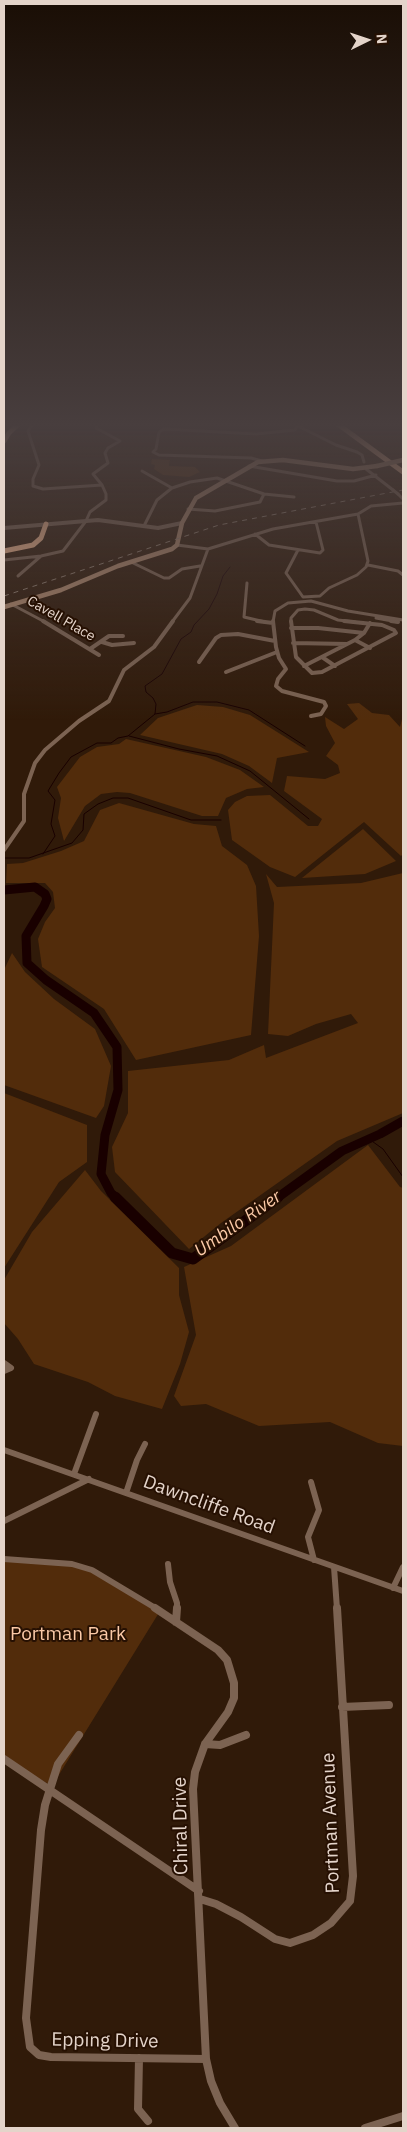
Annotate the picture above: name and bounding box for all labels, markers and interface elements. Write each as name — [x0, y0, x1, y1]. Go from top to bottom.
north arrow — [342, 15, 392, 65]
text: N — [373, 33, 391, 45]
street label: Cavell Place — [24, 593, 98, 645]
water label: Umbilo River — [190, 1186, 286, 1262]
street label: Dawncliffe Road — [140, 1471, 278, 1539]
park label: Portman Park — [10, 1624, 126, 1646]
street label: Portman Avenue — [317, 1752, 345, 1894]
street label: Chiral Drive — [169, 1777, 193, 1875]
street label: Epping Drive — [51, 2029, 159, 2053]

